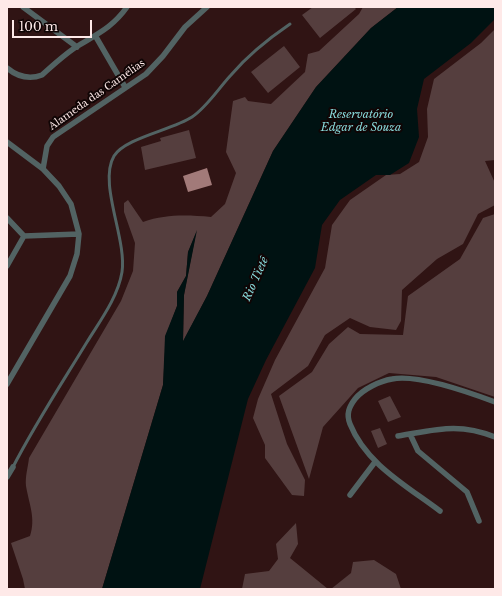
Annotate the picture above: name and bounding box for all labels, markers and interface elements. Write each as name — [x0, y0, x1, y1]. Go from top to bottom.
scale bar — [14, 12, 94, 38]
text: 100 m — [19, 19, 58, 34]
street label: Alameda das Camélias — [47, 57, 147, 133]
water label: Reservatório Edgar de Souza — [321, 108, 401, 134]
water label: Rio Tietê — [240, 255, 272, 303]

